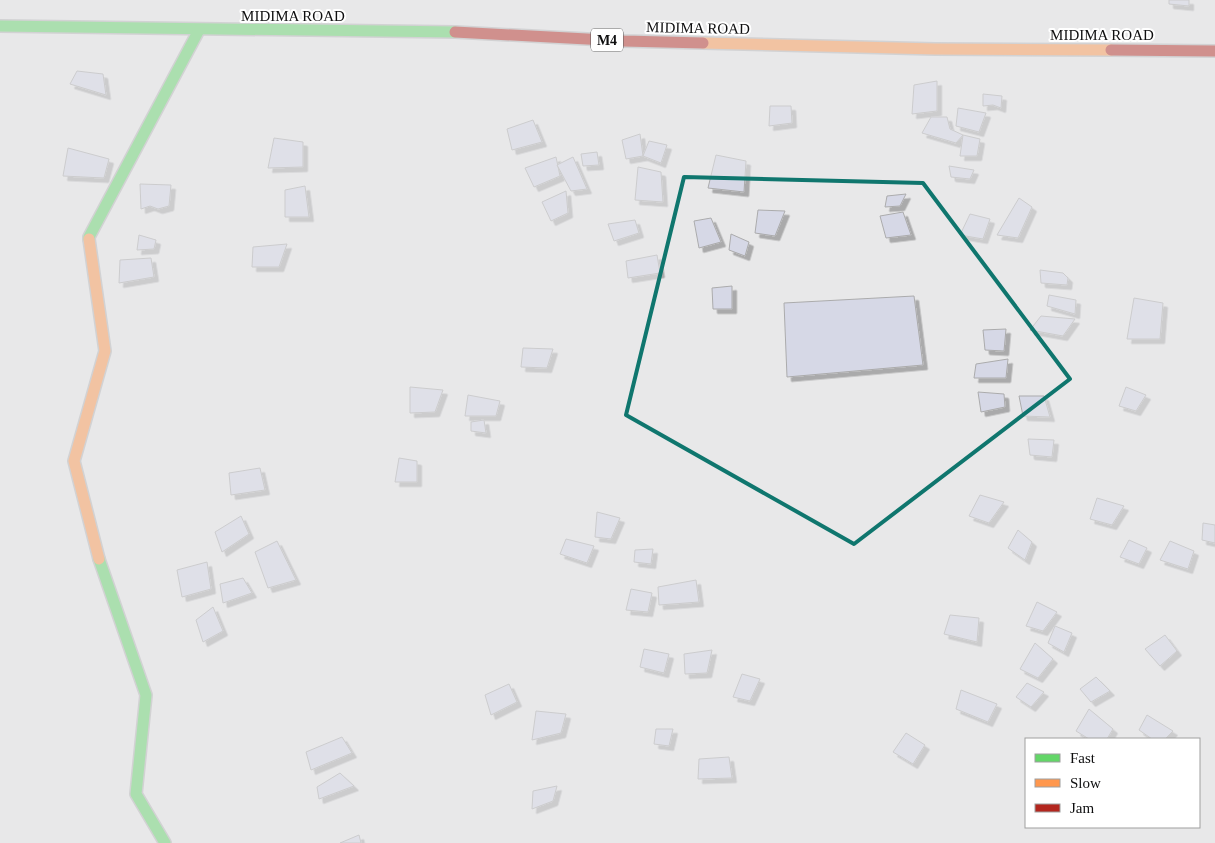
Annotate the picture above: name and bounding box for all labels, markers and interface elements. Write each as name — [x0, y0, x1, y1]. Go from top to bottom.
street label: MIDIMA ROAD — [241, 8, 345, 24]
street label: MIDIMA ROAD — [646, 19, 750, 37]
street label: MIDIMA ROAD — [1050, 27, 1154, 43]
road number: M4 — [591, 28, 623, 52]
legend — [1025, 738, 1200, 828]
text: Fast — [1070, 750, 1096, 766]
text: Slow — [1070, 775, 1101, 791]
text: Jam — [1070, 800, 1094, 816]

